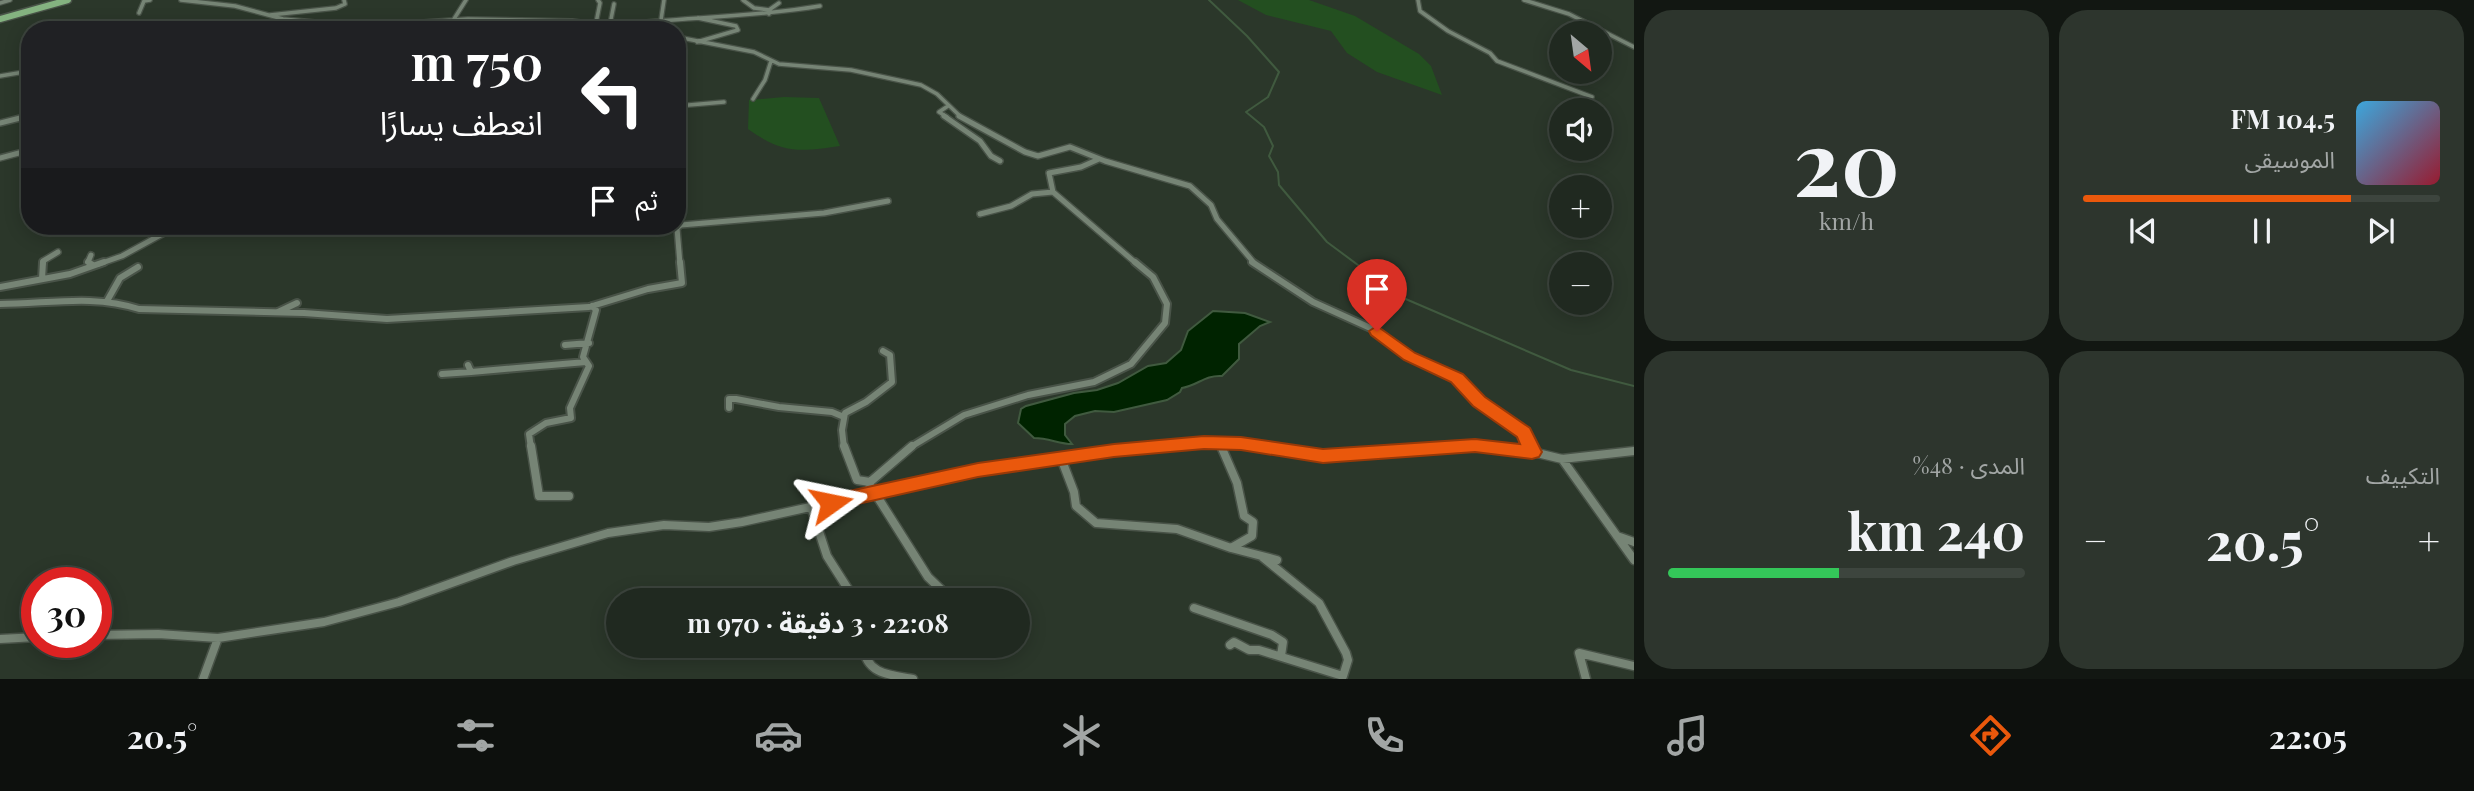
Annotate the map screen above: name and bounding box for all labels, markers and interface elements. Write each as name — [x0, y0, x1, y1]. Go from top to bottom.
north arrow — [1549, 21, 1612, 84]
map controls — [1549, 21, 1612, 315]
text: 750 m — [411, 28, 543, 93]
icon: left — [567, 49, 658, 140]
button: sound — [1549, 98, 1612, 161]
text: 20 — [1793, 99, 1900, 220]
text: انعطف يسارًا — [380, 100, 543, 143]
text: 104.5 FM — [2231, 101, 2335, 136]
text: الموسيقى — [2244, 143, 2335, 174]
button: + — [1549, 175, 1612, 238]
icon: arrive — [584, 182, 622, 220]
text: ثم — [636, 182, 658, 217]
text: km/h — [1819, 205, 1874, 236]
icon: previous — [2124, 212, 2162, 250]
icon: pause — [2243, 212, 2281, 250]
icon: next — [2362, 212, 2400, 250]
button: − — [1549, 252, 1612, 315]
pin — [1347, 259, 1407, 331]
icon: arrive — [1358, 270, 1396, 308]
text: المدى · 48% — [1913, 449, 2025, 480]
text: التكييف — [2366, 459, 2440, 490]
position arrow — [794, 466, 868, 540]
text: 240 km — [1847, 495, 2025, 564]
text: 20.5° — [2206, 505, 2320, 574]
text: − — [2083, 514, 2108, 565]
text: + — [2418, 514, 2440, 565]
speed limit sign: 30 — [21, 567, 112, 658]
text: 22:08 · 3 دقيقة · 970 m — [687, 605, 949, 640]
icon: filters — [451, 711, 500, 760]
icon: car — [754, 711, 803, 760]
icon: climate — [1057, 711, 1106, 760]
icon: phone — [1360, 711, 1409, 760]
icon: music — [1663, 711, 1712, 760]
icon: directions — [1966, 711, 2015, 760]
text: 20.5° — [127, 714, 197, 757]
text: 22:05 — [2269, 714, 2347, 757]

